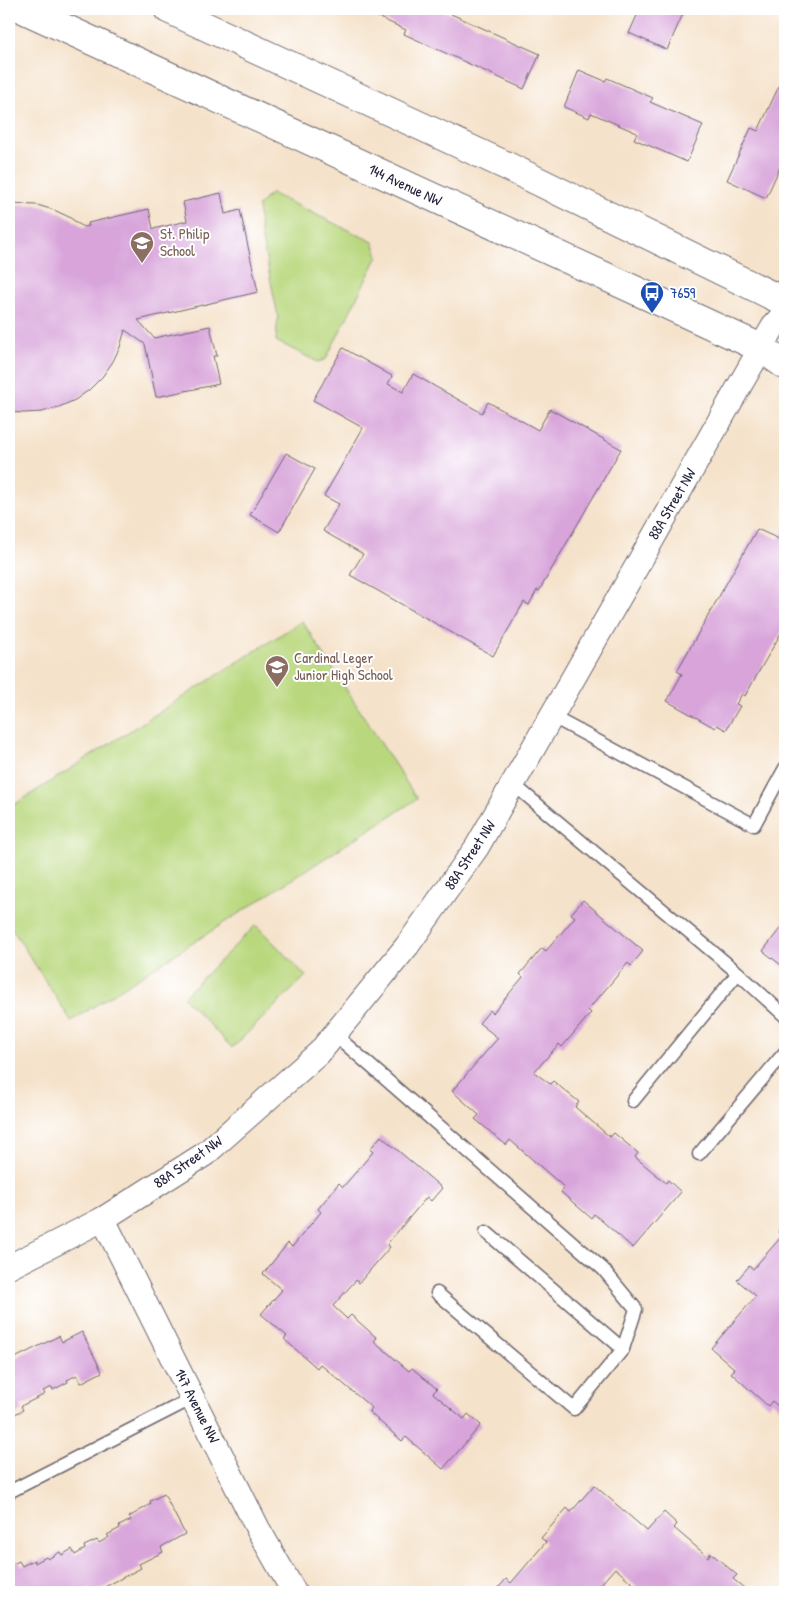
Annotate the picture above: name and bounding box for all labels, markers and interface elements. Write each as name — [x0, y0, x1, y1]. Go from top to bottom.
street label: 144 Avenue NW — [365, 158, 446, 211]
place label: St. Philip School — [160, 223, 210, 261]
school or university icon: St. Philip School — [129, 230, 155, 264]
bus stop icon: 7659 — [639, 280, 665, 314]
place label: 7659 — [670, 282, 696, 303]
street label: 88A Street NW — [643, 463, 701, 543]
place label: Cardinal Leger Junior High School — [294, 647, 393, 685]
school or university icon: Cardinal Leger Junior High School — [264, 654, 290, 688]
street label: 88A Street NW — [439, 815, 500, 894]
street label: 88A Street NW — [149, 1130, 227, 1193]
street label: 147 Avenue NW — [170, 1365, 225, 1447]

